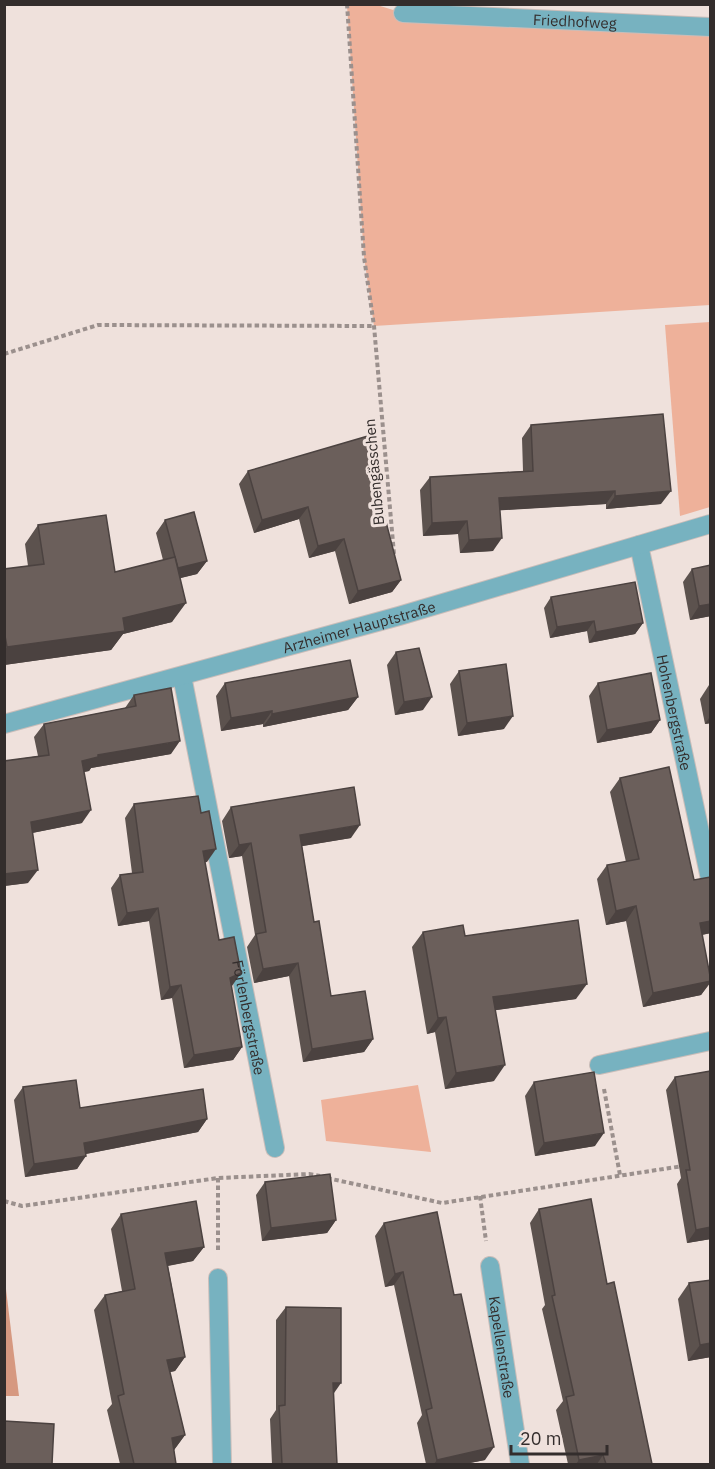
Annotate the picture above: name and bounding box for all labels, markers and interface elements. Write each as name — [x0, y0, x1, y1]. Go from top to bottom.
street label: Friedhofweg — [533, 9, 617, 32]
street label: Bubengässchen — [360, 418, 388, 526]
street label: Arzheimer Hauptstraße — [280, 596, 438, 657]
street label: Hohenbergstraße — [653, 652, 696, 772]
street label: Förlenbergstraße — [229, 958, 270, 1076]
street label: Kapellenstraße — [485, 1295, 519, 1399]
scale bar — [511, 1418, 607, 1456]
text: 20 m — [520, 1427, 562, 1450]

